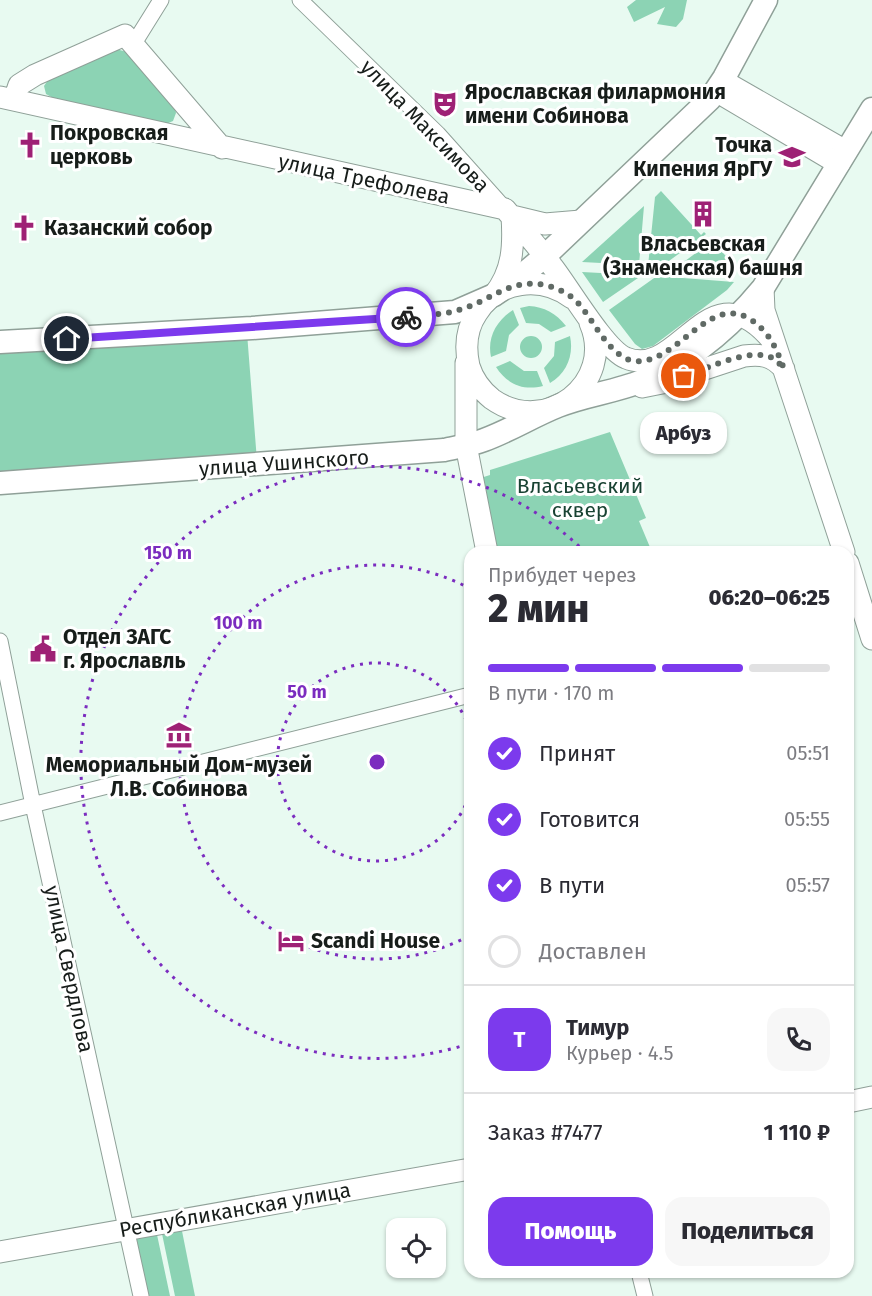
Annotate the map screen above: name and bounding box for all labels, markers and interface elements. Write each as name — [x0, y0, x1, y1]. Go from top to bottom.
street label: улица Максимова — [355, 54, 495, 198]
place label: Ярославская филармония имени Собинова — [465, 79, 726, 129]
theatre icon: Ярославская филармония имени Собинова — [430, 89, 460, 119]
place label: Покровская церковь — [50, 120, 169, 170]
church icon: Покровская церковь — [15, 130, 45, 160]
place label: Точка Кипения ЯрГУ — [633, 132, 773, 182]
school or university icon: Точка Кипения ЯрГУ — [777, 142, 807, 172]
street label: улица Трефолева — [276, 148, 452, 210]
building icon: Власьевская (Знаменская) башня — [688, 199, 718, 229]
church icon: Казанский собор — [9, 213, 39, 243]
place label: Казанский собор — [44, 215, 213, 241]
place label: Власьевская (Знаменская) башня — [603, 231, 803, 281]
courier — [376, 287, 436, 347]
icon: bike — [390, 301, 423, 334]
pin — [41, 313, 92, 364]
icon: home — [50, 322, 83, 355]
pin — [658, 350, 709, 401]
icon: bag — [667, 359, 700, 392]
callout: Арбуз — [640, 412, 728, 454]
text: Арбуз — [656, 421, 711, 445]
street label: улица Ушинского — [198, 444, 370, 482]
park label: Власьевский сквер — [517, 473, 643, 523]
text: 150 m — [144, 542, 192, 564]
text: Прибудет через — [488, 563, 637, 587]
text: 06:20–06:25 — [709, 584, 830, 611]
text: 2 мин — [488, 586, 589, 632]
text: 100 m — [214, 612, 262, 634]
place label: Отдел ЗАГС г. Ярославль — [63, 624, 186, 674]
public building icon: Отдел ЗАГС г. Ярославль — [28, 634, 58, 664]
text: 50 m — [287, 681, 327, 703]
text: В пути · 170 m — [488, 681, 614, 705]
museum icon: Мемориальный Дом-музей Л.В. Собинова — [164, 720, 194, 750]
icon: check — [488, 737, 521, 770]
text: Принят — [539, 740, 615, 767]
text: 05:51 — [786, 741, 830, 765]
place label: Мемориальный Дом-музей Л.В. Собинова — [46, 752, 312, 802]
centre of rings — [367, 752, 387, 772]
icon: check — [488, 803, 521, 836]
text: Готовится — [539, 806, 640, 833]
text: 05:55 — [784, 807, 830, 831]
icon: check — [488, 869, 521, 902]
text: В пути — [539, 872, 605, 899]
text: 05:57 — [786, 873, 830, 897]
street label: улица Свердлова — [39, 883, 99, 1055]
hotel icon: Scandi House — [276, 926, 306, 956]
place label: Scandi House — [311, 928, 440, 954]
text: Доставлен — [539, 938, 647, 965]
button: phone — [767, 1008, 830, 1071]
text: Тимур — [566, 1014, 629, 1041]
text: Т — [514, 1026, 525, 1053]
text: Курьер · 4.5 — [566, 1041, 673, 1065]
text: Заказ #7477 — [488, 1119, 602, 1146]
text: 1 110 ₽ — [763, 1119, 830, 1146]
street label: Республиканская улица — [117, 1177, 353, 1243]
button: Помощь — [488, 1197, 653, 1266]
button: Поделиться — [665, 1197, 830, 1266]
map controls — [386, 1218, 446, 1278]
button: locate — [386, 1218, 446, 1278]

